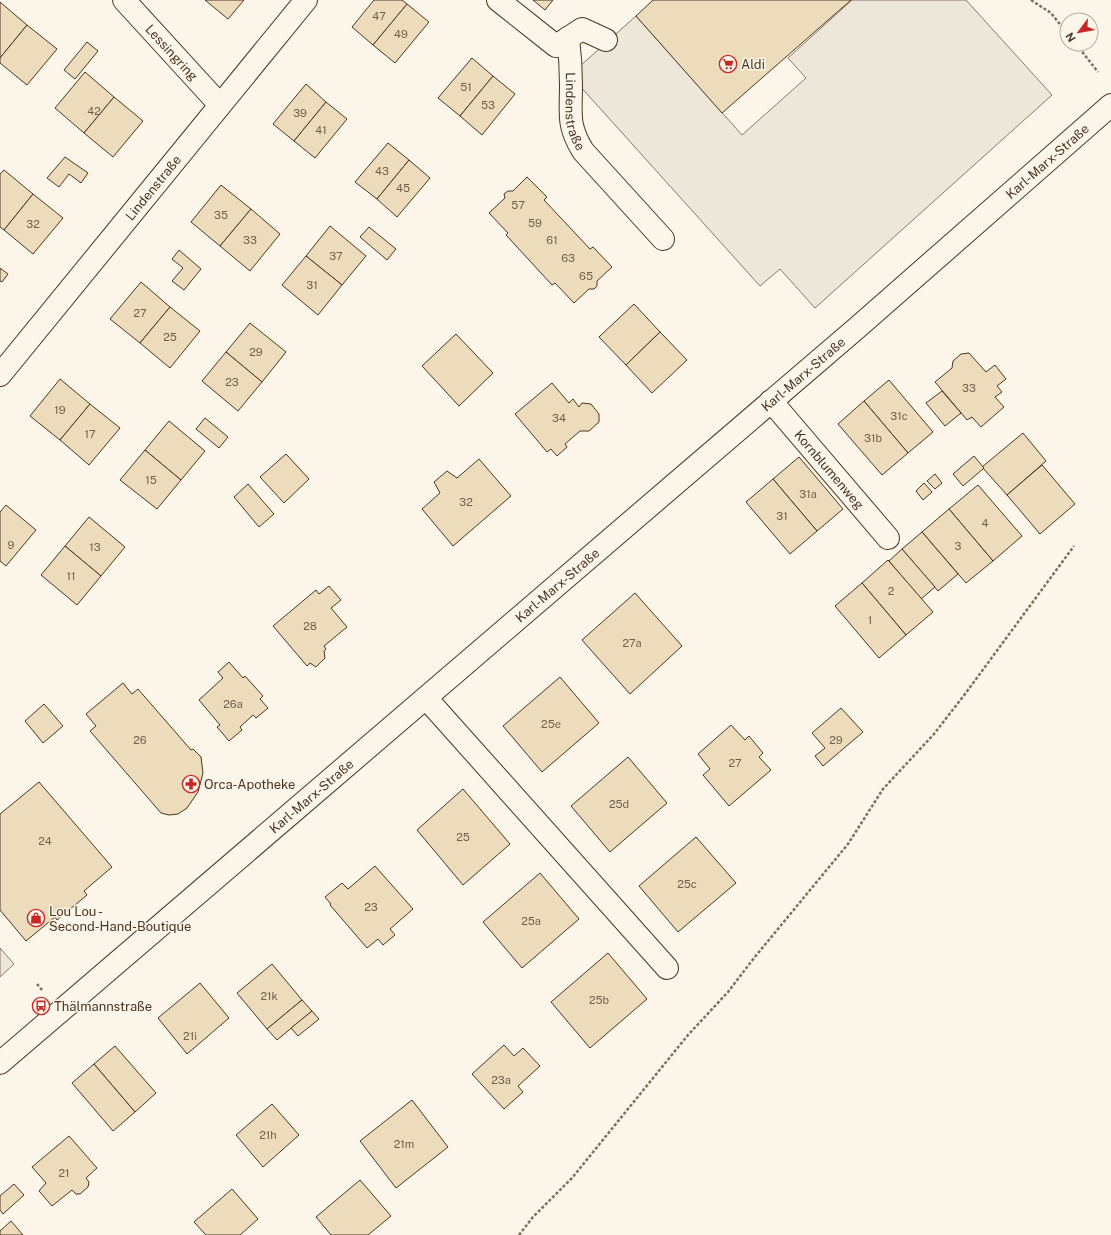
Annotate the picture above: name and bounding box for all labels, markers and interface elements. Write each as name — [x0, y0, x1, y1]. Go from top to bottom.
house number: 47 — [372, 10, 386, 22]
north arrow — [1059, 12, 1099, 52]
street label: Lessingring — [142, 22, 201, 84]
house number: 49 — [394, 28, 408, 40]
text: N — [1063, 30, 1078, 44]
supermarket icon: Aldi — [718, 54, 738, 74]
place label: Aldi — [741, 57, 765, 72]
street label: Lindenstraße — [563, 72, 588, 153]
house number: 51 — [460, 81, 472, 93]
house number: 53 — [481, 99, 495, 111]
house number: 42 — [87, 105, 101, 117]
house number: 39 — [293, 107, 307, 119]
street label: Karl-Marx-Straße — [1003, 121, 1092, 202]
house number: 41 — [315, 124, 327, 136]
street label: Lindenstraße — [122, 152, 184, 223]
house number: 43 — [375, 165, 389, 177]
house number: 45 — [396, 182, 410, 194]
house number: 57 — [511, 199, 525, 211]
house number: 35 — [214, 209, 228, 221]
house number: 59 — [528, 217, 542, 229]
house number: 32 — [26, 218, 40, 230]
house number: 33 — [243, 234, 257, 246]
house number: 61 — [546, 234, 558, 246]
house number: 37 — [329, 250, 343, 262]
house number: 63 — [561, 252, 575, 264]
house number: 65 — [579, 270, 593, 282]
house number: 31 — [306, 279, 318, 291]
house number: 27 — [133, 307, 147, 319]
house number: 25 — [163, 331, 177, 343]
street label: Karl-Marx-Straße — [758, 334, 848, 415]
house number: 29 — [249, 346, 263, 358]
house number: 23 — [225, 376, 239, 388]
house number: 33 — [962, 382, 976, 394]
house number: 19 — [54, 404, 66, 416]
house number: 31c — [890, 410, 908, 422]
house number: 34 — [552, 412, 566, 424]
street label: Kornblumenweg — [791, 427, 867, 512]
house number: 17 — [84, 428, 96, 440]
house number: 31b — [864, 432, 882, 444]
house number: 15 — [145, 474, 157, 486]
house number: 31a — [799, 488, 817, 500]
house number: 32 — [459, 496, 473, 508]
house number: 31 — [776, 510, 788, 522]
house number: 4 — [982, 517, 989, 529]
house number: 9 — [8, 539, 15, 551]
house number: 3 — [955, 540, 962, 552]
house number: 13 — [89, 541, 101, 553]
street label: Karl-Marx-Straße — [512, 545, 602, 626]
house number: 11 — [67, 570, 75, 582]
house number: 2 — [888, 585, 895, 597]
house number: 1 — [868, 614, 872, 626]
house number: 28 — [303, 620, 317, 632]
house number: 27a — [622, 637, 642, 649]
house number: 26a — [223, 698, 243, 710]
house number: 25e — [541, 718, 561, 730]
house number: 26 — [133, 734, 147, 746]
house number: 29 — [829, 734, 843, 746]
street label: Karl-Marx-Straße — [267, 756, 357, 837]
house number: 27 — [728, 757, 742, 769]
pharmacy icon: Orca-Apotheke — [181, 774, 201, 794]
place label: Orca-Apotheke — [204, 777, 295, 792]
house number: 25d — [609, 798, 629, 810]
house number: 25 — [456, 831, 470, 843]
house number: 24 — [38, 835, 52, 847]
house number: 25c — [677, 878, 697, 890]
house number: 23 — [364, 901, 378, 913]
place label: Lou Lou - Second-Hand-Boutique — [49, 904, 191, 934]
shop icon: Lou Lou - Second-Hand-Boutique — [26, 908, 46, 928]
house number: 25a — [521, 915, 541, 927]
house number: 21k — [260, 990, 278, 1002]
house number: 25b — [589, 994, 610, 1006]
bus stop icon: Thälmannstraße — [31, 996, 51, 1016]
place label: Thälmannstraße — [54, 999, 152, 1014]
house number: 21i — [183, 1030, 197, 1042]
house number: 23a — [491, 1074, 511, 1086]
house number: 21h — [259, 1129, 277, 1141]
house number: 21m — [394, 1138, 414, 1150]
house number: 21 — [58, 1167, 70, 1179]

